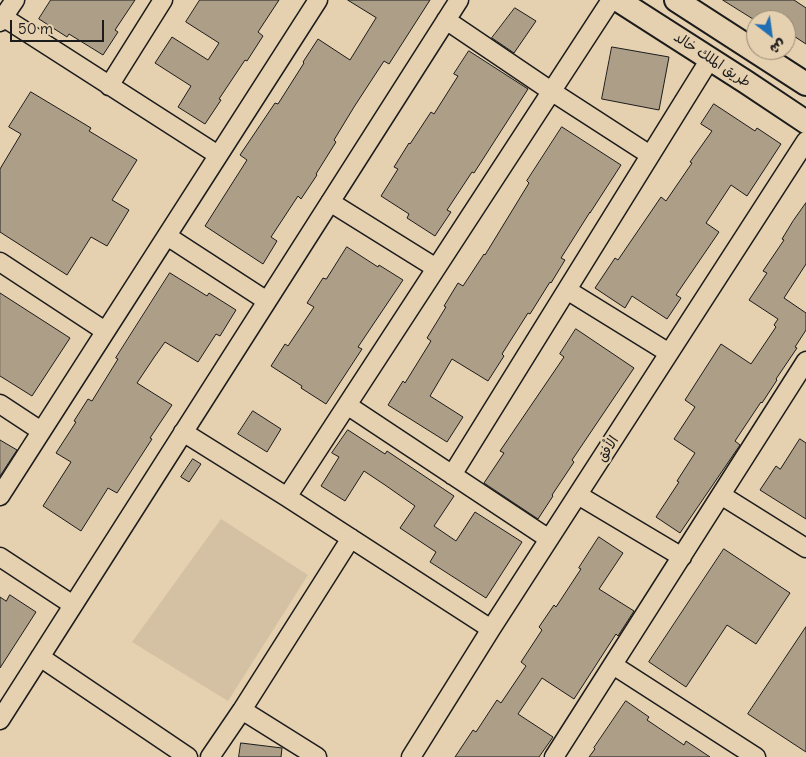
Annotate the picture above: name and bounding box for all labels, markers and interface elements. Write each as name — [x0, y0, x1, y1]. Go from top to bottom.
scale bar — [12, 10, 106, 42]
north arrow — [746, 10, 796, 60]
text: 50 m — [18, 19, 53, 38]
street label: طريق الملك خالد — [670, 29, 754, 91]
text: ش — [767, 35, 789, 59]
street label: الأفق — [594, 433, 622, 465]

